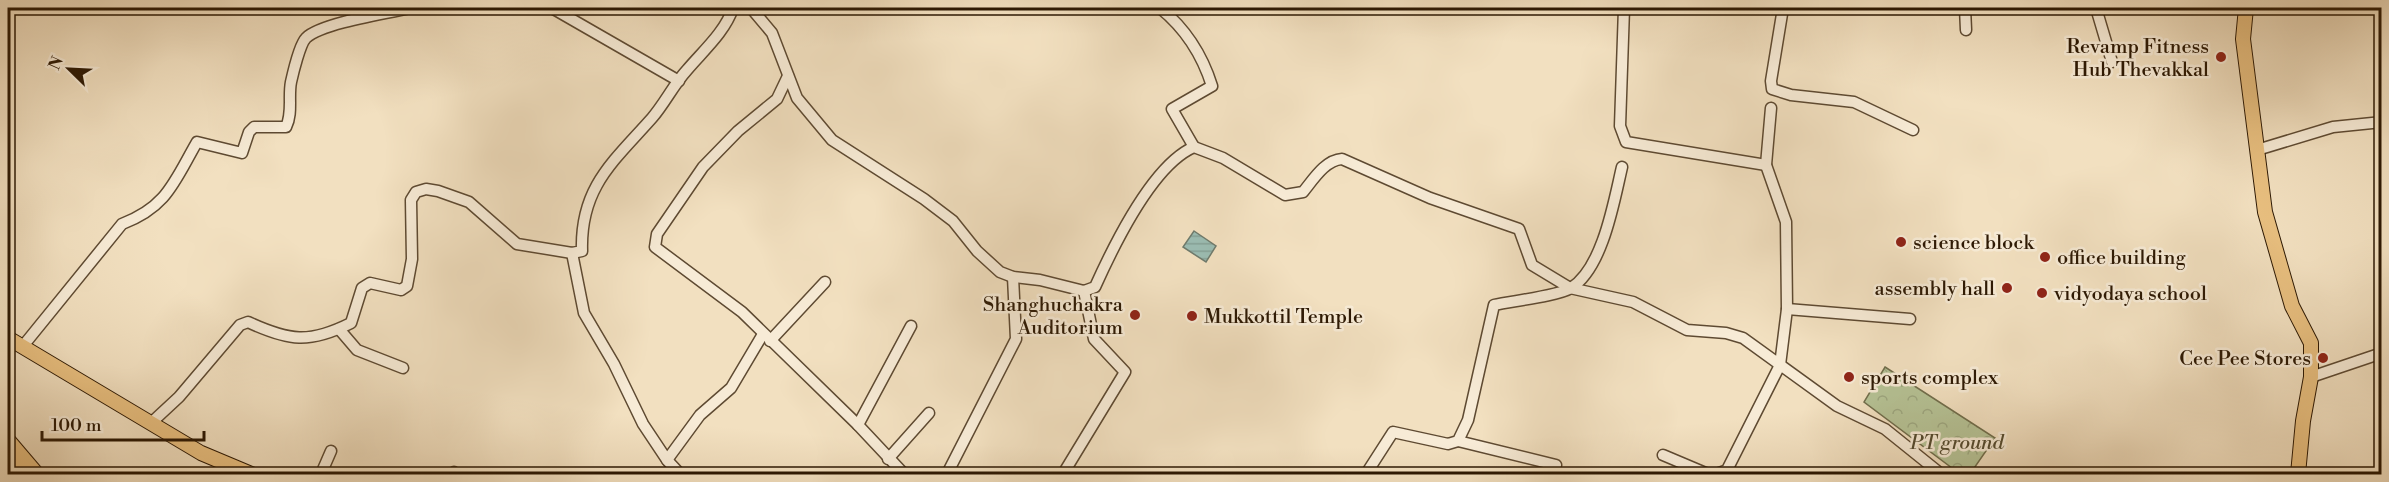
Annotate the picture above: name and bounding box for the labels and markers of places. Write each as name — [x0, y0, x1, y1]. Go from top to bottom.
place label: Revamp Fitness Hub Thevakkal — [2066, 35, 2209, 83]
marker: Revamp Fitness Hub Thevakkal — [2214, 50, 2228, 64]
place label: science block — [1913, 231, 2035, 256]
marker: science block — [1894, 235, 1908, 249]
place label: office building — [2057, 246, 2186, 271]
marker: office building — [2038, 250, 2052, 264]
place label: assembly hall — [1875, 277, 1995, 302]
marker: assembly hall — [2000, 281, 2014, 295]
place label: vidyodaya school — [2053, 282, 2207, 307]
marker: vidyodaya school — [2035, 286, 2049, 300]
place label: Shanghuchakra Auditorium — [983, 293, 1124, 341]
place label: Mukkottil Temple — [1204, 305, 1363, 330]
marker: Shanghuchakra Auditorium — [1128, 308, 1142, 322]
marker: Mukkottil Temple — [1185, 309, 1199, 323]
place label: Cee Pee Stores — [2179, 347, 2311, 372]
marker: Cee Pee Stores — [2316, 351, 2330, 365]
place label: sports complex — [1861, 366, 1999, 391]
marker: sports complex — [1842, 370, 1856, 384]

